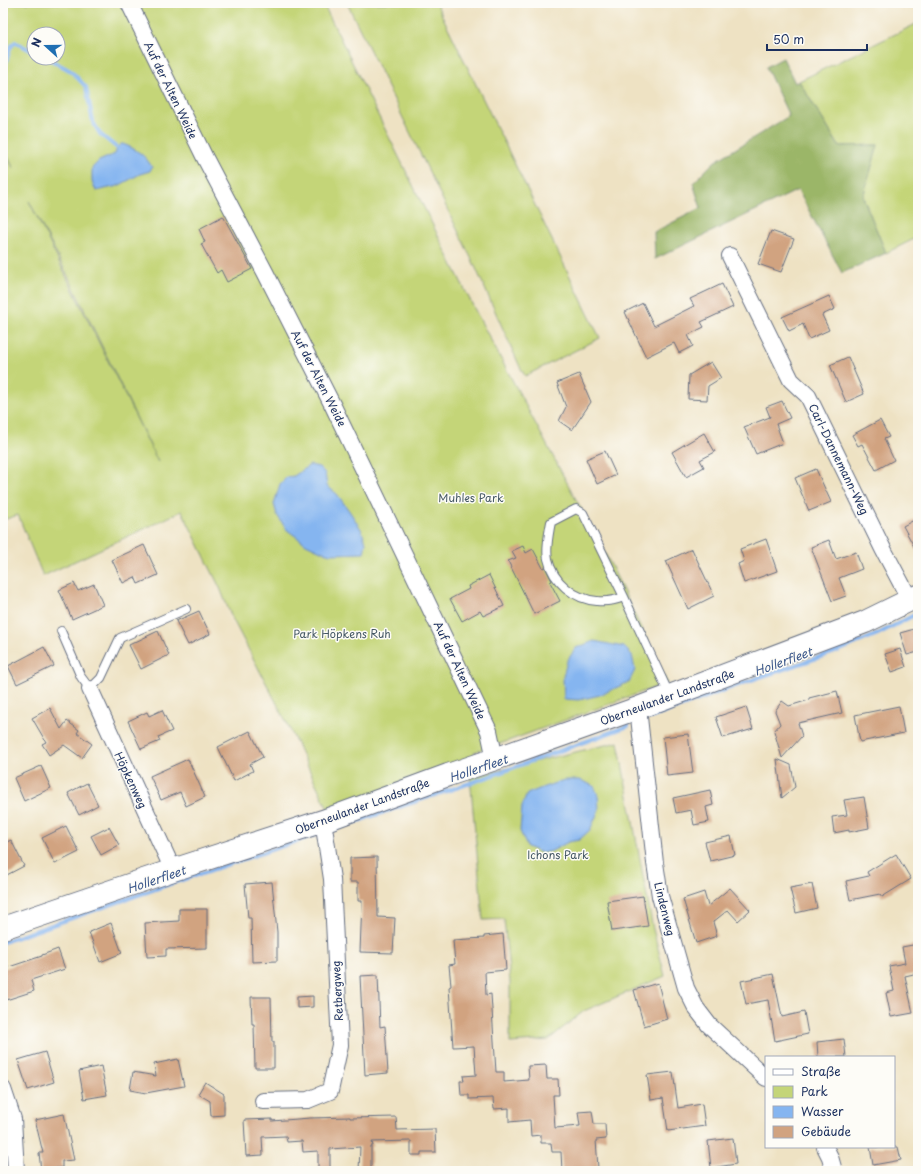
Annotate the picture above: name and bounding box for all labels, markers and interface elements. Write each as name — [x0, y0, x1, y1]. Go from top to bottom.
north arrow — [26, 26, 66, 66]
scale bar — [767, 26, 867, 52]
text: 50 m — [773, 30, 804, 48]
text: N — [27, 35, 46, 49]
street label: Auf der Alten Weide — [140, 38, 202, 142]
street label: Auf der Alten Weide — [287, 327, 351, 430]
street label: Carl-Dannemann-Weg — [805, 401, 873, 517]
park label: Muhles Park — [438, 489, 504, 506]
street label: Auf der Alten Weide — [430, 618, 490, 722]
park label: Park Höpkens Ruh — [293, 625, 391, 642]
water label: Hollerfleet — [751, 641, 817, 680]
street label: Oberneulander Landstraße — [597, 665, 737, 729]
street label: Höpkenweg — [110, 749, 152, 811]
water label: Hollerfleet — [446, 749, 512, 786]
street label: Oberneulander Landstraße — [292, 774, 432, 838]
park label: Ichons Park — [527, 846, 589, 863]
water label: Hollerfleet — [124, 860, 190, 897]
street label: Lindenweg — [650, 880, 680, 938]
street label: Retbergweg — [327, 960, 347, 1022]
legend — [765, 1056, 895, 1148]
text: Straße — [801, 1062, 841, 1080]
text: Park — [801, 1082, 828, 1100]
text: Wasser — [801, 1102, 844, 1120]
text: Gebäude — [801, 1122, 851, 1140]

